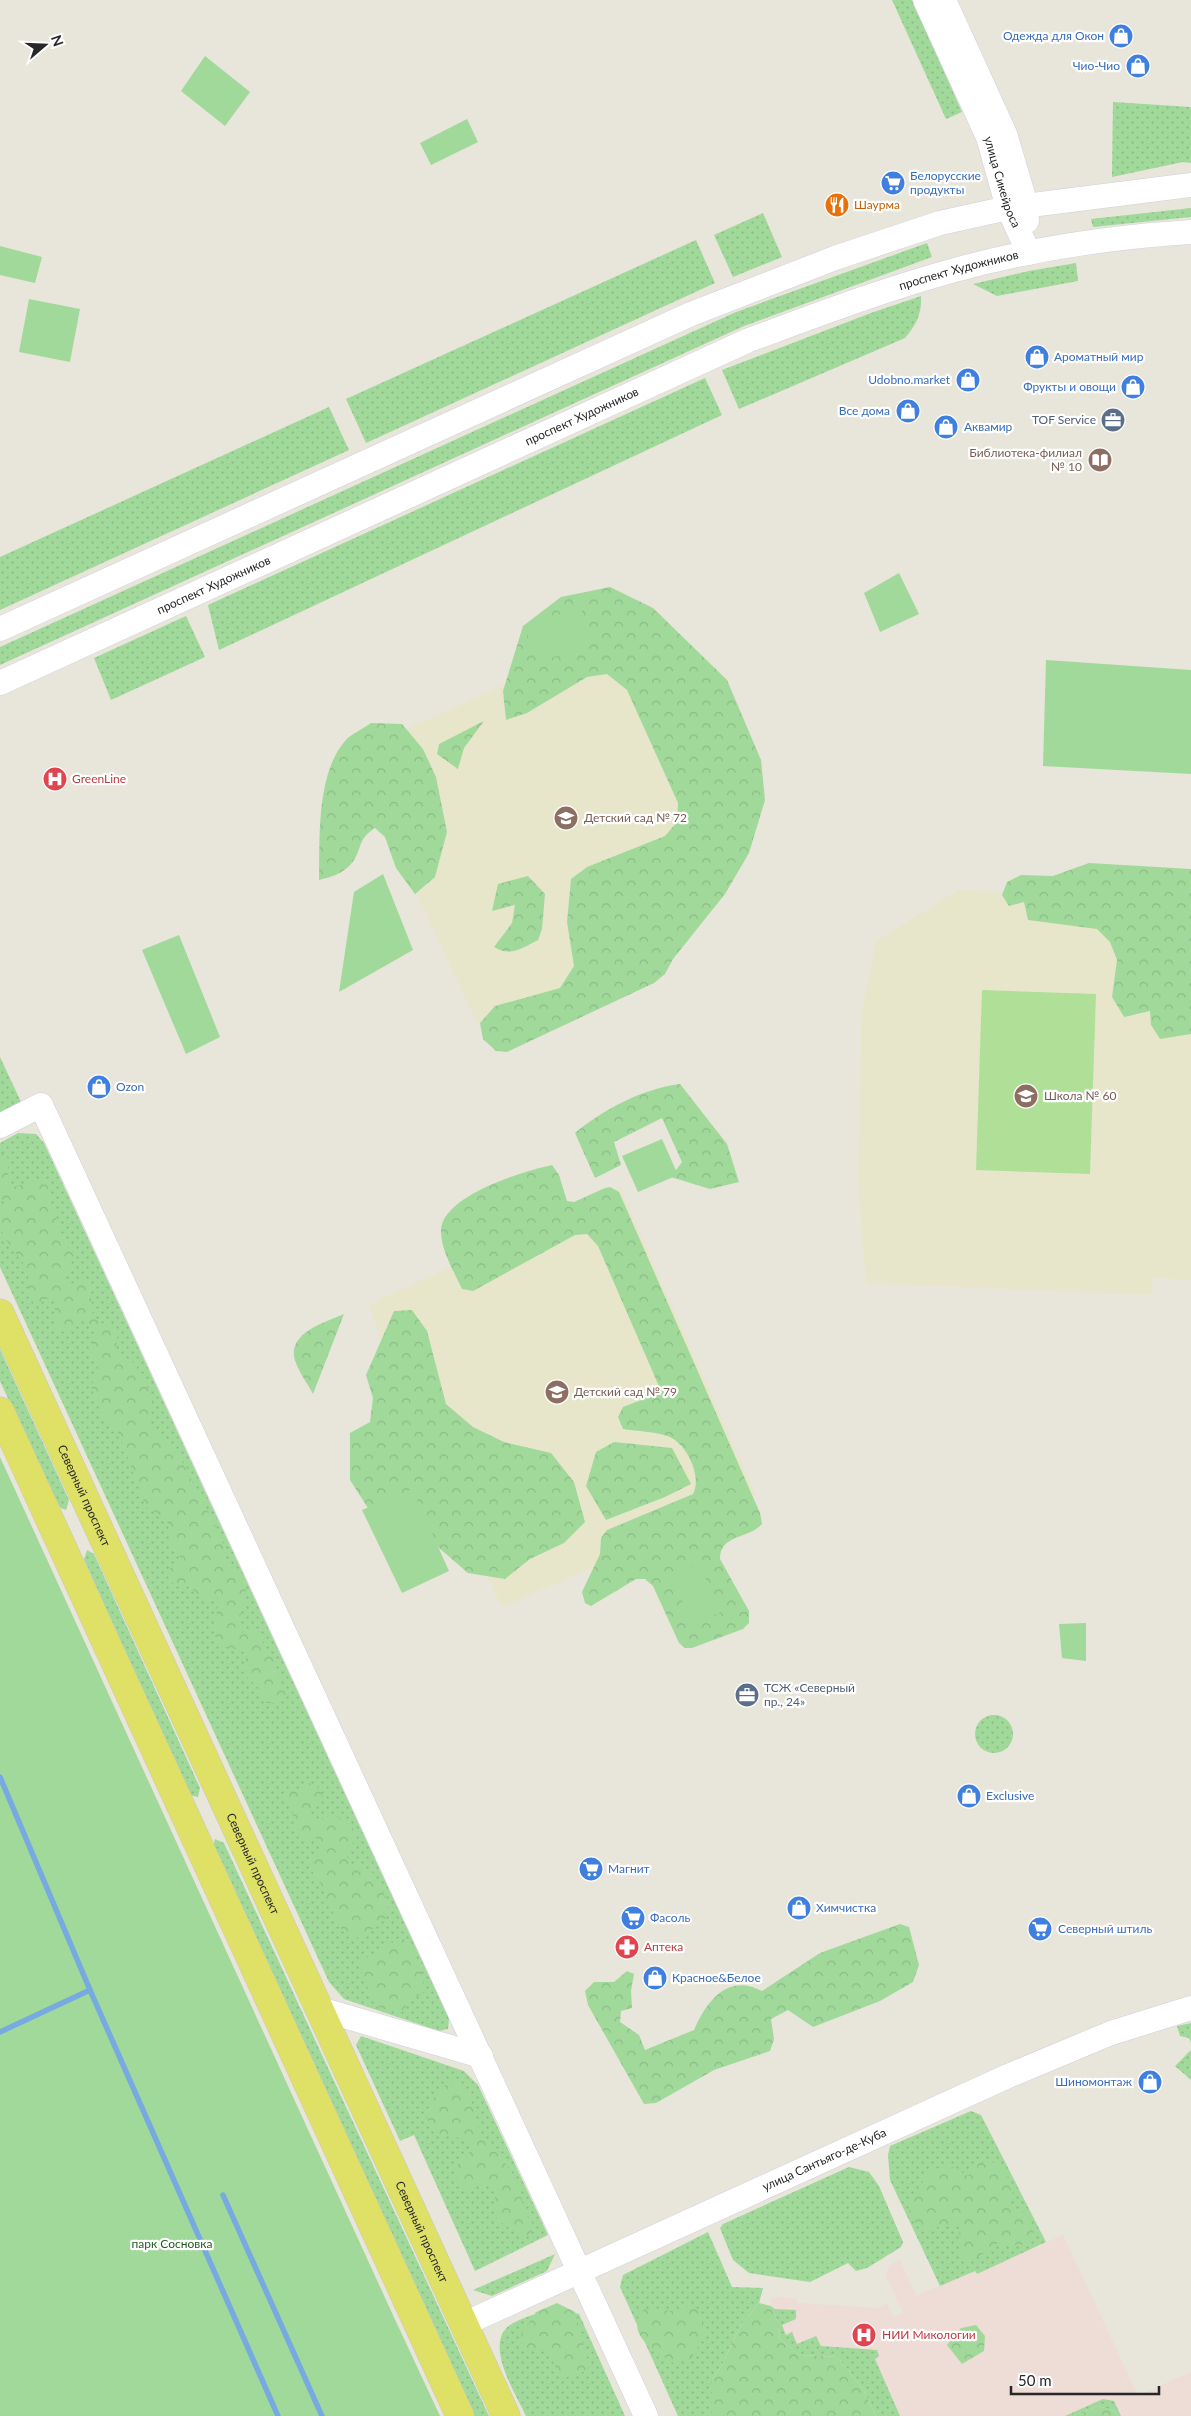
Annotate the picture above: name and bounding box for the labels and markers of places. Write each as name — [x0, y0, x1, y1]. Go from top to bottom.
shop icon: Одежда для Окон — [1108, 23, 1134, 49]
place label: Одежда для Окон — [1003, 28, 1104, 43]
shop icon: Чио-Чио — [1125, 53, 1151, 79]
place label: Чио-Чио — [1073, 58, 1120, 73]
place label: Белорусские продукты — [910, 168, 981, 197]
supermarket icon: Белорусские продукты — [880, 170, 906, 196]
restaurant icon: Шаурма — [824, 192, 850, 218]
place label: Шаурма — [854, 197, 900, 212]
shop icon: Ароматный мир — [1024, 344, 1050, 370]
place label: Ароматный мир — [1054, 349, 1144, 364]
shop icon: Udobno.market — [955, 367, 981, 393]
place label: Udobno.market — [868, 372, 951, 387]
shop icon: Фрукты и овощи — [1120, 374, 1146, 400]
place label: Фрукты и овощи — [1023, 379, 1116, 394]
shop icon: Все дома — [895, 398, 921, 424]
place label: Все дома — [839, 403, 890, 418]
office icon: TOF Service — [1100, 407, 1126, 433]
place label: TOF Service — [1032, 412, 1096, 427]
shop icon: Аквамир — [933, 414, 959, 440]
place label: Аквамир — [964, 419, 1013, 434]
place label: Библиотека-филиал № 10 — [969, 445, 1082, 474]
library icon: Библиотека-филиал № 10 — [1087, 447, 1113, 473]
hospital icon: GreenLine — [42, 766, 68, 792]
place label: GreenLine — [72, 771, 126, 786]
school or university icon: Детский сад № 72 — [553, 805, 579, 831]
place label: Детский сад № 72 — [584, 810, 687, 825]
shop icon: Ozon — [86, 1074, 112, 1100]
place label: Ozon — [116, 1079, 144, 1094]
school or university icon: Школа № 60 — [1013, 1083, 1039, 1109]
place label: Школа № 60 — [1044, 1088, 1116, 1103]
school or university icon: Детский сад № 79 — [544, 1379, 570, 1405]
place label: Детский сад № 79 — [574, 1384, 677, 1399]
place label: ТСЖ «Северный пр., 24» — [764, 1680, 855, 1709]
office icon: ТСЖ «Северный пр., 24» — [734, 1682, 760, 1708]
shop icon: Exclusive — [956, 1783, 982, 1809]
place label: Exclusive — [986, 1788, 1034, 1803]
supermarket icon: Магнит — [578, 1856, 604, 1882]
place label: Магнит — [608, 1861, 650, 1876]
shop icon: Химчистка — [786, 1895, 812, 1921]
place label: Химчистка — [816, 1900, 876, 1915]
supermarket icon: Фасоль — [620, 1905, 646, 1931]
place label: Фасоль — [650, 1910, 690, 1925]
supermarket icon: Северный штиль — [1027, 1916, 1053, 1942]
place label: Северный штиль — [1058, 1921, 1153, 1936]
pharmacy icon: Аптека — [614, 1934, 640, 1960]
place label: Аптека — [644, 1939, 683, 1954]
shop icon: Красное&Белое — [642, 1965, 668, 1991]
place label: Красное&Белое — [672, 1970, 761, 1985]
shop icon: Шиномонтаж — [1137, 2069, 1163, 2095]
place label: Шиномонтаж — [1055, 2074, 1133, 2089]
hospital icon: НИИ Микологии — [851, 2322, 877, 2348]
place label: НИИ Микологии — [882, 2327, 976, 2342]

